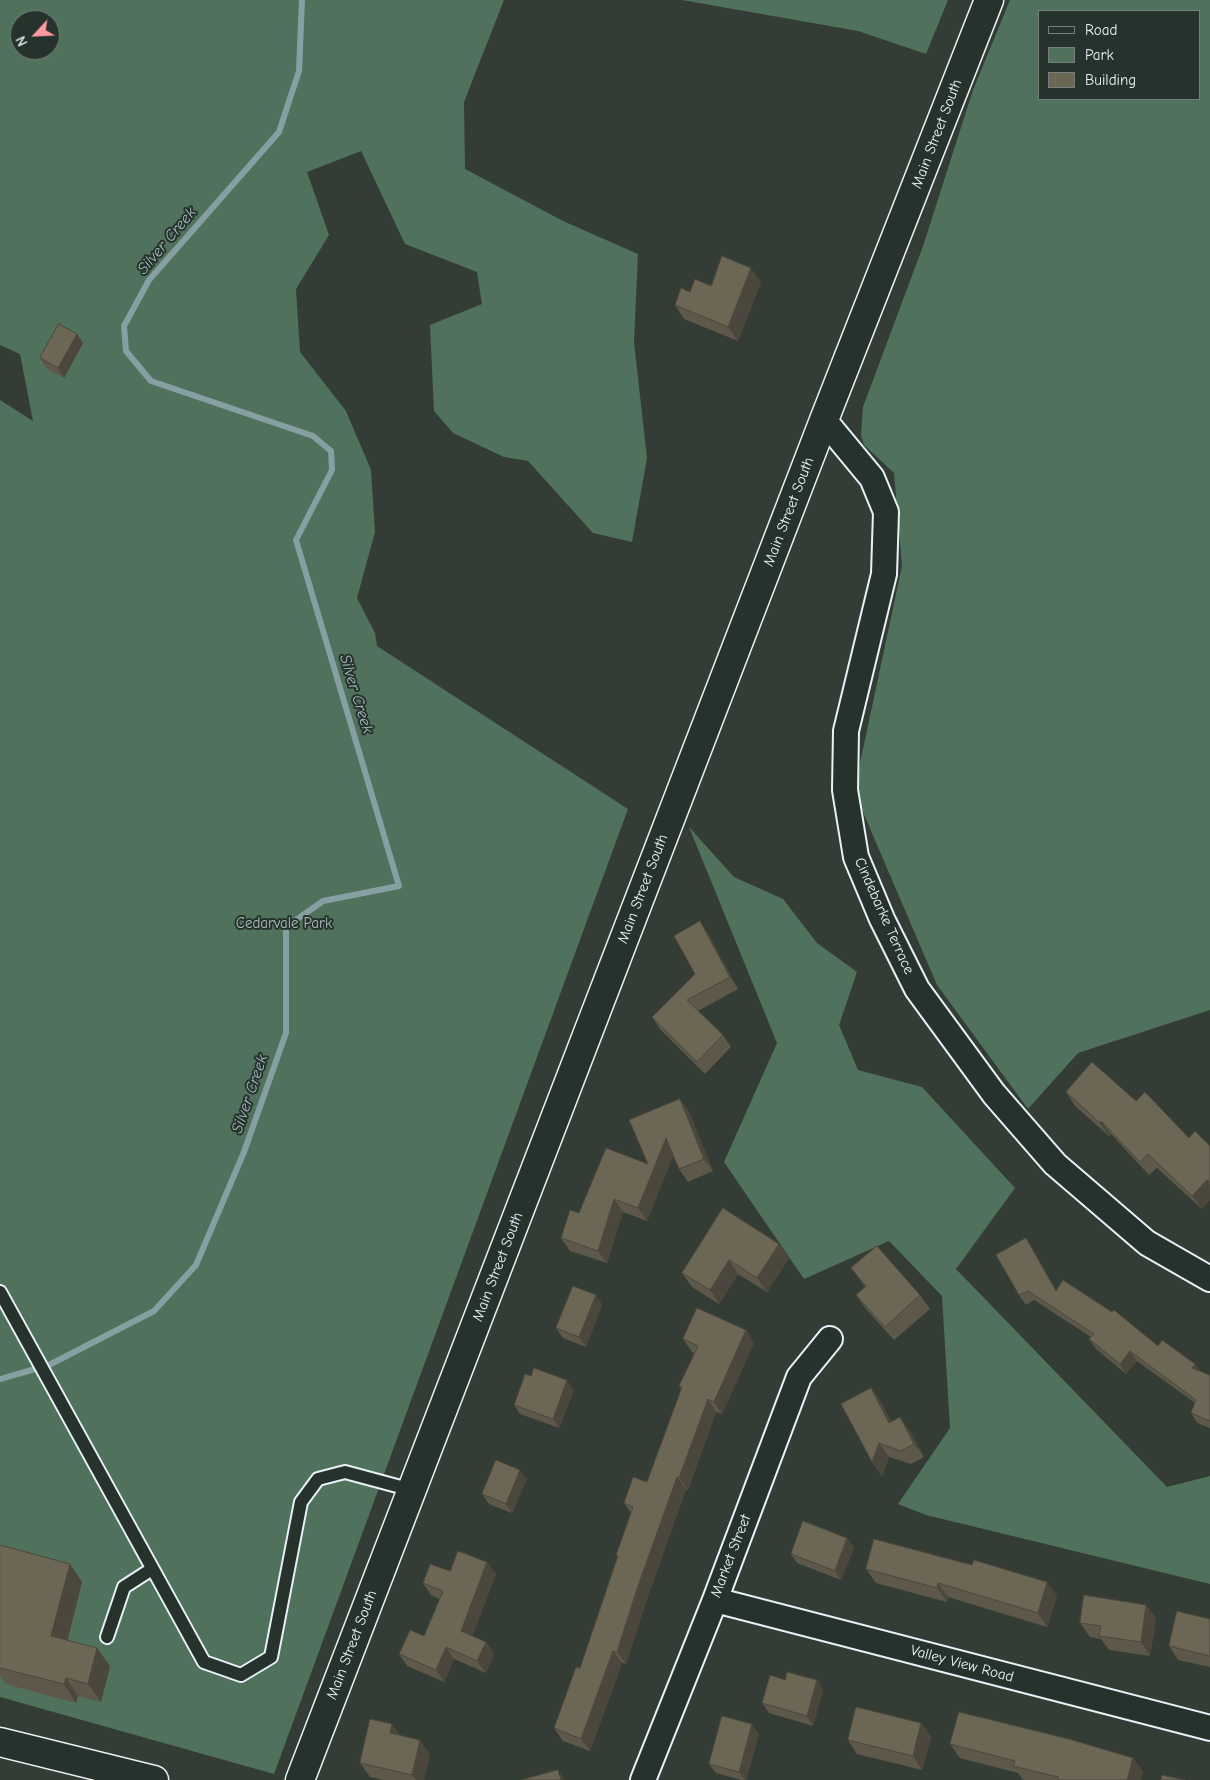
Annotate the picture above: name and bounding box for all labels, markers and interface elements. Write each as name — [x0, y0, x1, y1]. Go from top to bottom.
north arrow — [10, 10, 60, 60]
legend — [1038, 10, 1200, 100]
text: Road — [1085, 21, 1117, 39]
text: N — [12, 33, 31, 49]
text: Park — [1085, 46, 1114, 64]
text: Building — [1085, 71, 1136, 89]
street label: Main Street South — [908, 77, 966, 191]
water label: Silver Creek — [133, 203, 201, 279]
street label: Main Street South — [760, 455, 818, 569]
water label: Silver Creek — [335, 652, 377, 736]
street label: Main Street South — [614, 832, 672, 946]
street label: Cindebarke Terrace — [850, 855, 918, 977]
park label: Cedarvale Park — [236, 915, 332, 933]
water label: Silver Creek — [228, 1052, 272, 1136]
street label: Main Street South — [469, 1210, 527, 1324]
street label: Market Street — [707, 1512, 755, 1600]
street label: Main Street South — [323, 1588, 381, 1702]
street label: Valley View Road — [908, 1642, 1016, 1686]

